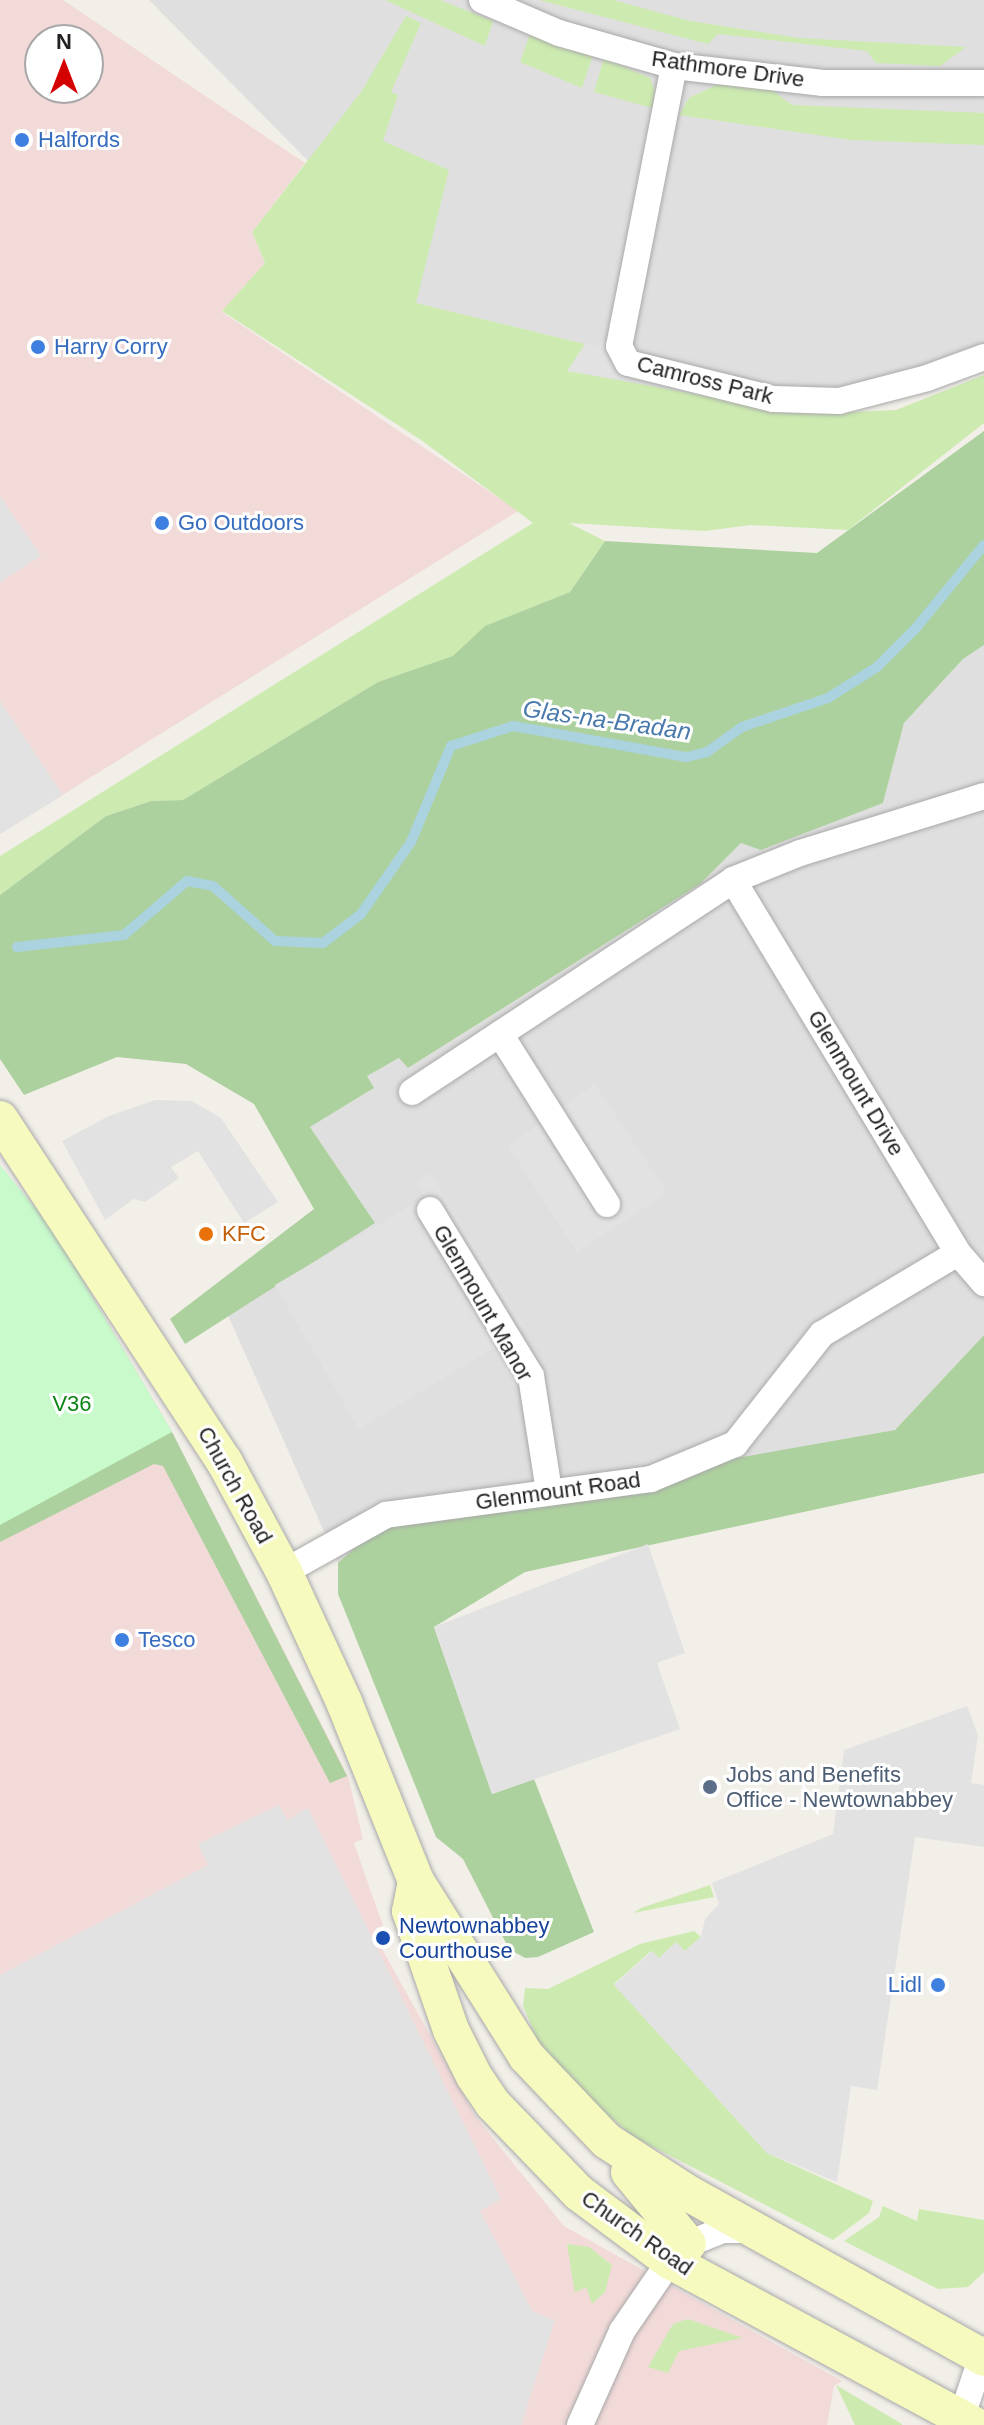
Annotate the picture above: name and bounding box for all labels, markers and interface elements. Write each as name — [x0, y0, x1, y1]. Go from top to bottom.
north arrow — [24, 24, 104, 104]
text: N — [56, 29, 72, 54]
street label: Rathmore Drive — [650, 45, 806, 93]
place label: Halfords — [38, 127, 120, 153]
marker: Halfords — [13, 131, 31, 149]
place label: Harry Corry — [54, 334, 168, 360]
marker: Harry Corry — [29, 338, 47, 356]
street label: Camross Park — [634, 350, 776, 410]
place label: Go Outdoors — [178, 510, 304, 536]
marker: Go Outdoors — [153, 514, 171, 532]
water label: Glas-na-Bradan — [521, 694, 693, 746]
street label: Glenmount Drive — [802, 1005, 910, 1161]
street label: Glenmount Manor — [428, 1220, 538, 1386]
place label: KFC — [222, 1221, 266, 1247]
marker: KFC — [197, 1225, 215, 1243]
park label: V36 — [52, 1391, 92, 1417]
street label: Church Road — [192, 1422, 278, 1548]
street label: Glenmount Road — [474, 1466, 642, 1516]
place label: Tesco — [138, 1627, 195, 1653]
marker: Tesco — [113, 1631, 131, 1649]
place label: Jobs and Benefits Office - Newtownabbey — [726, 1761, 953, 1812]
marker: Jobs and Benefits Office - Newtownabbey — [701, 1778, 719, 1796]
place label: Newtownabbey Courthouse — [399, 1912, 549, 1964]
marker: Newtownabbey Courthouse — [374, 1929, 392, 1947]
place label: Lidl — [888, 1972, 922, 1998]
marker: Lidl — [929, 1976, 947, 1994]
street label: Church Road — [576, 2185, 698, 2281]

